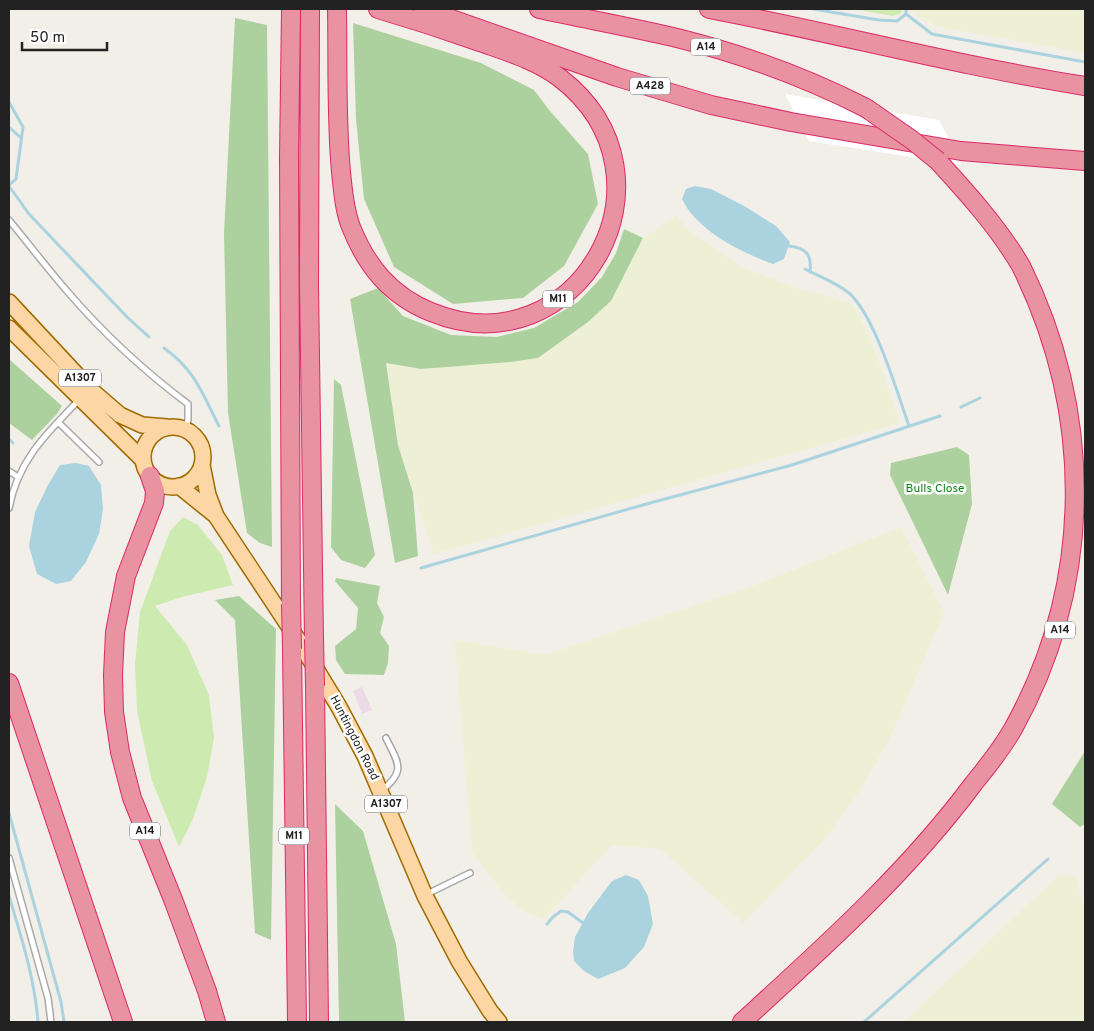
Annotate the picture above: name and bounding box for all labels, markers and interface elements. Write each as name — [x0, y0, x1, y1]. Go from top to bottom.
scale bar — [22, 20, 108, 52]
text: 50 m — [30, 29, 65, 48]
road number: A14 — [691, 38, 721, 56]
road number: A428 — [630, 78, 670, 94]
road number: M11 — [543, 290, 573, 308]
road number: A1307 — [59, 369, 101, 386]
park label: Bulls Close — [906, 481, 964, 497]
road number: A14 — [1045, 622, 1075, 638]
street label: Huntingdon Road — [326, 693, 382, 783]
road number: A1307 — [365, 796, 407, 812]
road number: A14 — [130, 822, 160, 839]
road number: M11 — [279, 828, 309, 844]

